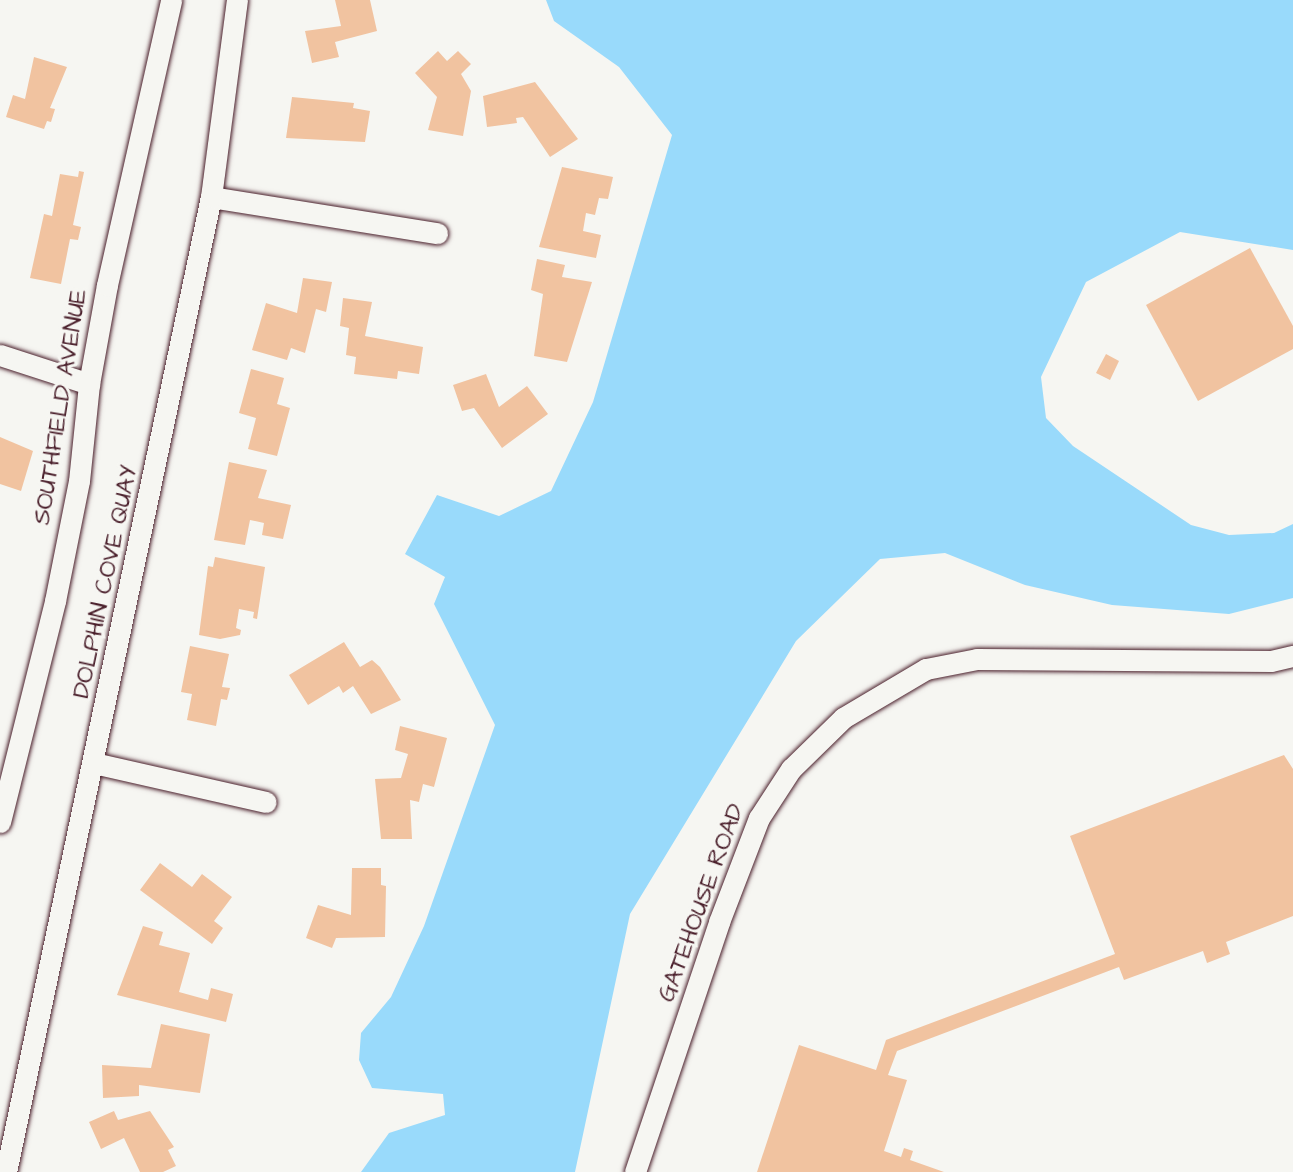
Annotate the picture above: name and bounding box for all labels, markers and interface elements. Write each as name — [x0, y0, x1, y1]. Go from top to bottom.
street label: SOUTHFIELD AVENUE — [28, 287, 94, 527]
street label: DOLPHIN COVE QUAY — [67, 463, 145, 701]
street label: GATEHOUSE ROAD — [653, 800, 751, 1006]

